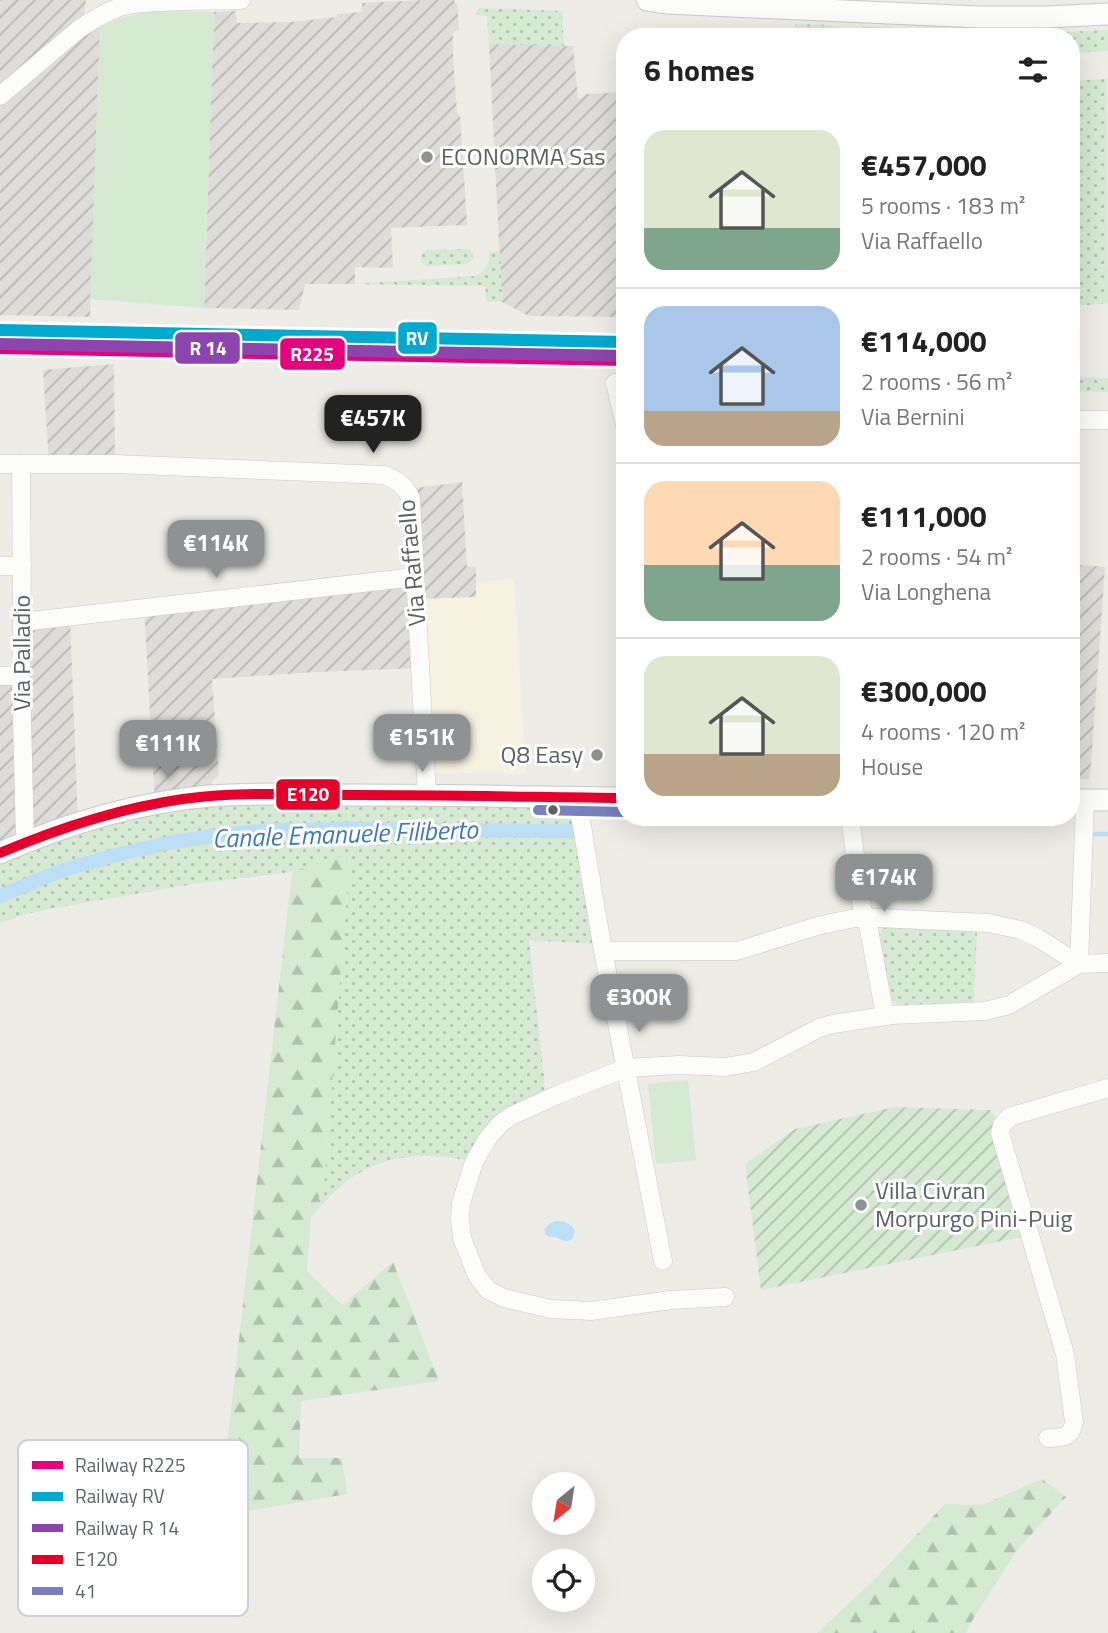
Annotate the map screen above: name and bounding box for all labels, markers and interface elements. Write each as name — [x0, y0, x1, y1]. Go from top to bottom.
text: 6 homes — [644, 47, 755, 93]
icon: filters — [1014, 51, 1052, 89]
place label: ECONORMA Sas — [441, 138, 606, 174]
text: €457,000 — [861, 142, 987, 188]
marker: ECONORMA Sas — [419, 149, 435, 165]
icon: home — [700, 158, 784, 242]
text: 5 rooms · 183 m² — [861, 188, 1025, 223]
text: Via Raffaello — [861, 223, 983, 258]
text: €114,000 — [861, 318, 987, 364]
line badge: RV — [397, 321, 438, 355]
text: RV — [405, 323, 429, 352]
line badge: R 14 — [174, 331, 241, 365]
text: R 14 — [189, 333, 227, 362]
icon: home — [700, 334, 784, 418]
line badge: R225 — [279, 337, 346, 371]
text: R225 — [290, 339, 334, 368]
text: 2 rooms · 56 m² — [861, 364, 1012, 399]
pin: €457K — [324, 396, 422, 455]
text: Via Bernini — [861, 399, 965, 434]
text: €457K — [340, 400, 406, 435]
text: €111,000 — [861, 493, 987, 539]
street label: Via Raffaello — [388, 498, 434, 628]
icon: home — [700, 509, 784, 593]
pin: €114K — [167, 520, 265, 580]
text: €114K — [183, 525, 249, 560]
text: 2 rooms · 54 m² — [861, 539, 1012, 574]
text: Via Longhena — [861, 574, 991, 609]
street label: Via Palladio — [3, 595, 39, 711]
text: €300,000 — [861, 668, 987, 714]
icon: home — [700, 684, 784, 768]
pin: €151K — [373, 714, 471, 774]
text: 4 rooms · 120 m² — [861, 714, 1025, 749]
text: €151K — [389, 719, 455, 754]
pin: €111K — [119, 720, 217, 780]
text: €111K — [135, 725, 201, 760]
place label: Q8 Easy — [501, 736, 583, 772]
marker: Q8 Easy — [589, 747, 605, 763]
text: House — [861, 749, 923, 784]
line badge: E120 — [275, 778, 341, 811]
text: E120 — [287, 779, 330, 808]
unlabelled marker — [546, 803, 560, 817]
water label: Canale Emanuele Filiberto — [211, 809, 480, 858]
pin: €174K — [835, 855, 933, 914]
text: €174K — [851, 859, 917, 894]
pin: €300K — [590, 974, 688, 1034]
text: €300K — [606, 979, 672, 1014]
place label: Villa Civran Morpurgo Pini-Puig — [875, 1172, 1073, 1236]
marker: Villa Civran Morpurgo Pini-Puig — [853, 1197, 869, 1213]
legend — [18, 1440, 248, 1616]
text: Railway R225 — [75, 1450, 186, 1479]
north arrow — [532, 1472, 595, 1535]
map controls — [532, 1472, 595, 1612]
text: Railway RV — [75, 1481, 165, 1510]
text: Railway R 14 — [75, 1513, 179, 1542]
text: E120 — [75, 1544, 117, 1573]
button: locate — [532, 1549, 595, 1612]
text: 41 — [75, 1576, 96, 1605]

